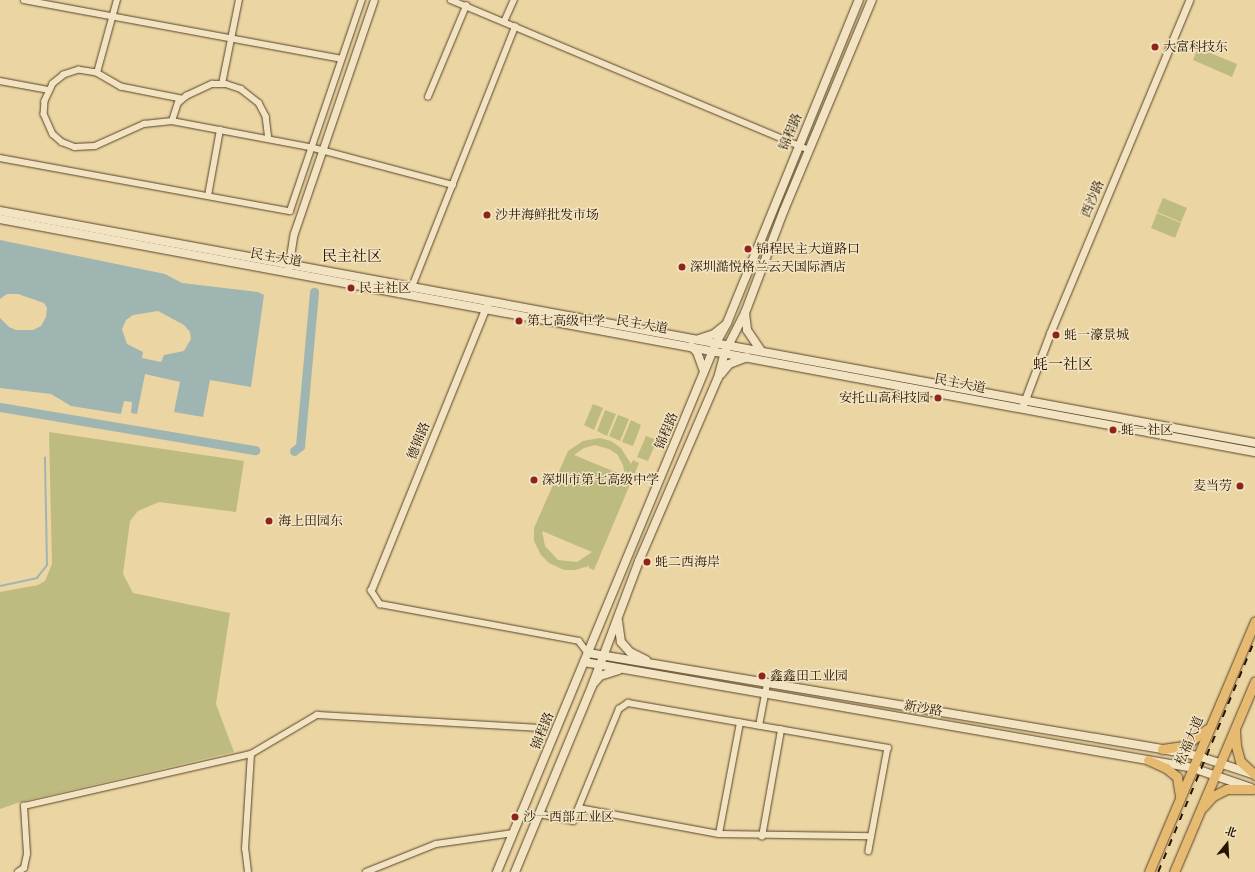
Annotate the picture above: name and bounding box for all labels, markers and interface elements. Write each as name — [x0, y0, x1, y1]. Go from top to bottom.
place label: 大富科技东 — [1163, 39, 1228, 55]
marker: 大富科技东 — [1150, 42, 1160, 52]
street label: 锦程路 — [776, 111, 806, 153]
street label: 西沙路 — [1078, 178, 1108, 220]
place label: 沙井海鲜批发市场 — [495, 207, 599, 223]
marker: 沙井海鲜批发市场 — [482, 210, 492, 220]
place label: 锦程民主大道路口 — [756, 241, 860, 257]
marker: 锦程民主大道路口 — [743, 244, 753, 254]
street label: 民主大道 — [249, 246, 303, 270]
district label: 民主社区 — [322, 248, 382, 266]
place label: 深圳澔悦格兰云天国际酒店 — [690, 259, 846, 275]
marker: 深圳澔悦格兰云天国际酒店 — [677, 262, 687, 272]
place label: 民主社区 — [359, 280, 411, 296]
marker: 民主社区 — [346, 283, 356, 293]
place label: 第七高级中学 — [527, 313, 605, 329]
street label: 民主大道 — [615, 313, 669, 337]
marker: 第七高级中学 — [514, 316, 524, 326]
place label: 蚝一濠景城 — [1064, 327, 1129, 343]
marker: 蚝一濠景城 — [1051, 330, 1061, 340]
district label: 蚝一社区 — [1033, 356, 1093, 374]
street label: 民主大道 — [933, 371, 987, 397]
place label: 安托山高科技园 — [839, 390, 930, 406]
marker: 安托山高科技园 — [933, 393, 943, 403]
street label: 锦程路 — [652, 410, 682, 452]
street label: 德锦路 — [404, 420, 434, 462]
place label: 蚝一社区 — [1121, 422, 1173, 438]
marker: 蚝一社区 — [1108, 425, 1118, 435]
place label: 深圳市第七高级中学 — [542, 472, 659, 488]
marker: 深圳市第七高级中学 — [529, 475, 539, 485]
place label: 麦当劳 — [1193, 478, 1232, 494]
marker: 麦当劳 — [1235, 481, 1245, 491]
place label: 海上田园东 — [278, 513, 343, 529]
marker: 海上田园东 — [263, 515, 275, 527]
place label: 蚝二西海岸 — [655, 554, 720, 570]
marker: 蚝二西海岸 — [642, 557, 652, 567]
place label: 鑫鑫田工业园 — [770, 668, 848, 684]
marker: 鑫鑫田工业园 — [757, 671, 767, 681]
street label: 新沙路 — [902, 698, 944, 720]
street label: 锦程路 — [528, 710, 558, 752]
street label: 松福大道 — [1173, 714, 1207, 768]
place label: 沙一西部工业区 — [523, 809, 614, 825]
marker: 沙一西部工业区 — [510, 812, 520, 822]
north arrow — [1207, 824, 1247, 864]
text: 北 — [1223, 824, 1238, 841]

